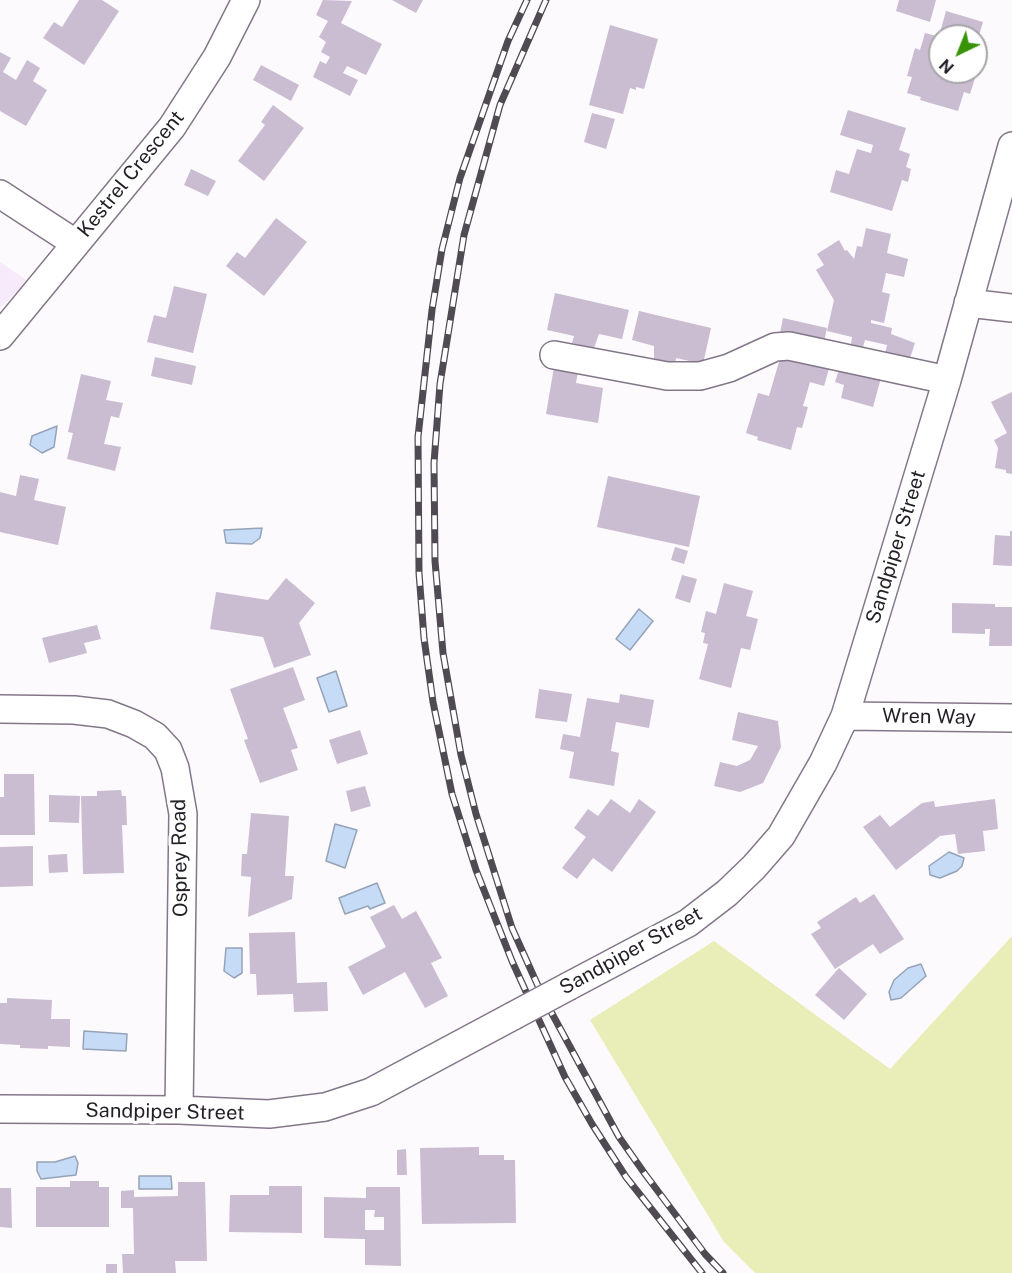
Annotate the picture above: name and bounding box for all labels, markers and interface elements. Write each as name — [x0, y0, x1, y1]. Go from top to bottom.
north arrow — [928, 24, 988, 84]
text: N — [936, 55, 958, 77]
street label: Kestrel Crescent — [73, 106, 189, 242]
street label: Sandpiper Street — [861, 467, 931, 627]
street label: Wren Way — [882, 704, 976, 730]
street label: Osprey Road — [167, 799, 193, 917]
street label: Sandpiper Street — [556, 902, 706, 1000]
street label: Sandpiper Street — [85, 1099, 245, 1125]

